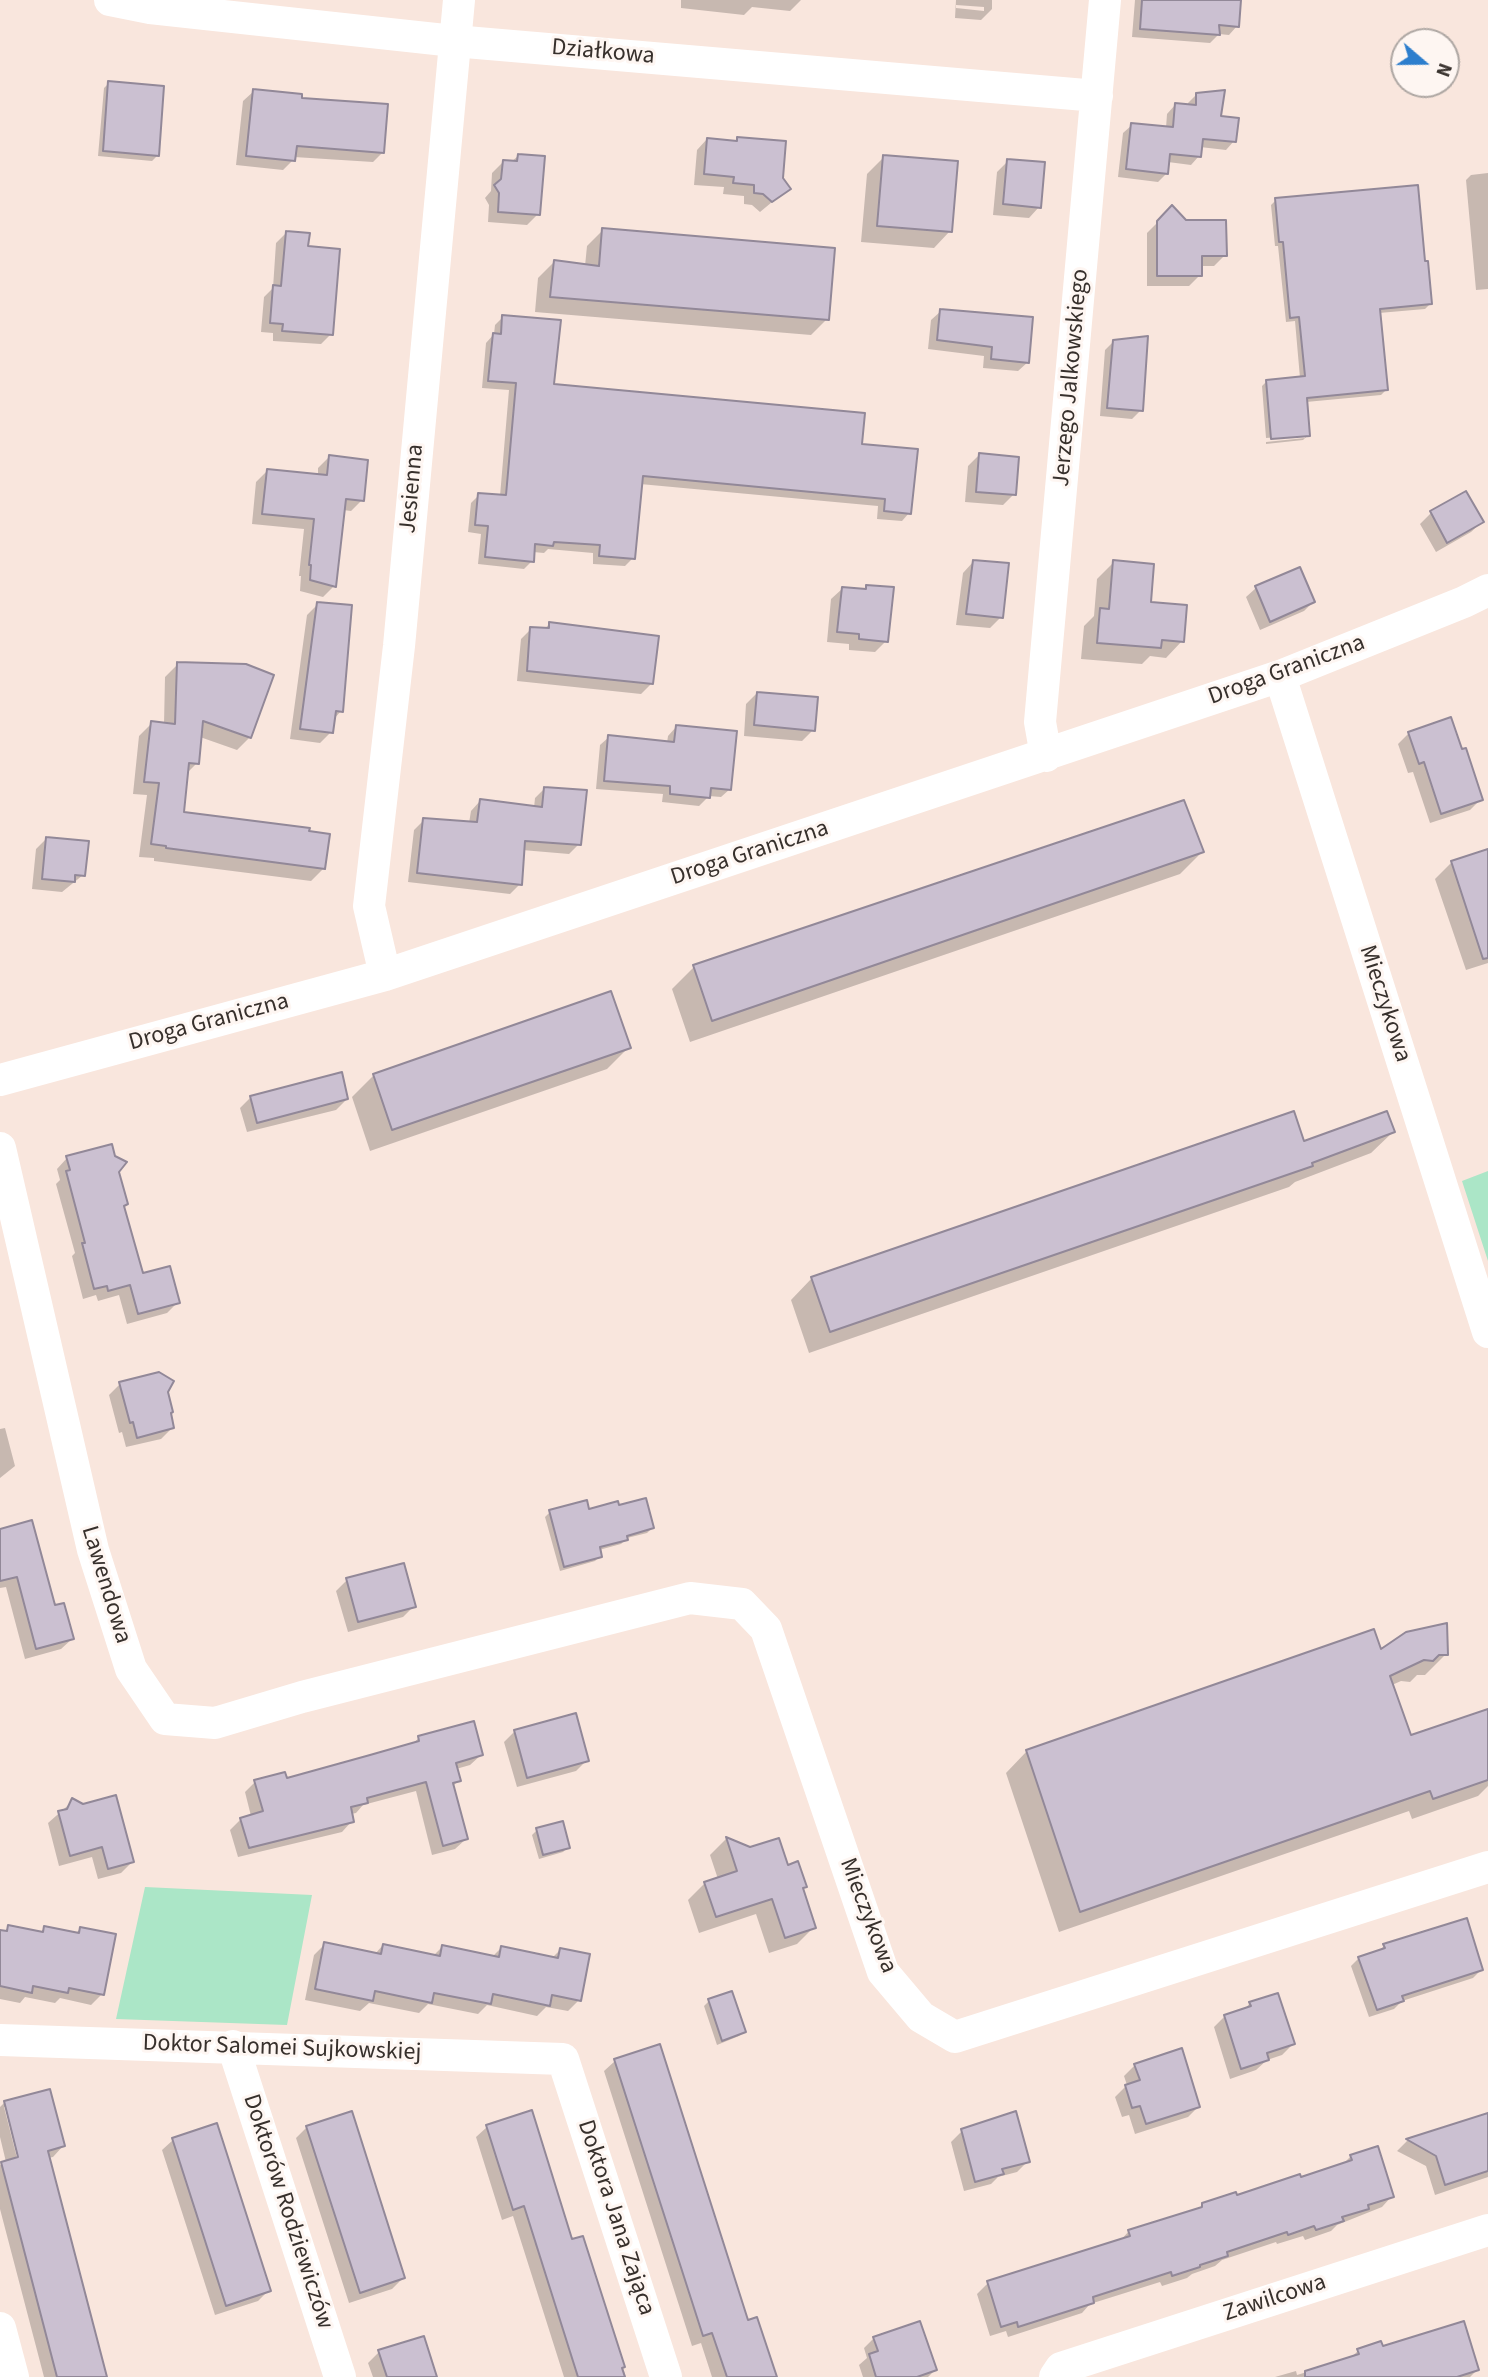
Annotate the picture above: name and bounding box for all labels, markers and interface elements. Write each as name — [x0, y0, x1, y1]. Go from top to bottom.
north arrow — [1390, 28, 1460, 98]
street label: Działkowa — [550, 34, 656, 72]
text: N — [1428, 59, 1458, 80]
street label: Jerzego Jalkowskiego — [1048, 268, 1096, 488]
street label: Jesienna — [395, 443, 431, 535]
street label: Droga Graniczna — [1205, 629, 1369, 713]
street label: Droga Graniczna — [667, 815, 833, 893]
street label: Mieczykowa — [1352, 942, 1416, 1066]
street label: Droga Graniczna — [126, 988, 292, 1058]
street label: Lawendowa — [73, 1523, 137, 1647]
street label: Mieczykowa — [832, 1854, 902, 1978]
street label: Doktor Salomei Sujkowskiej — [142, 2030, 422, 2068]
street label: Doktorów Rodziewiczów — [235, 2091, 339, 2333]
street label: Doktora Jana Zająca — [570, 2117, 660, 2319]
street label: Zawilcowa — [1220, 2269, 1330, 2329]

